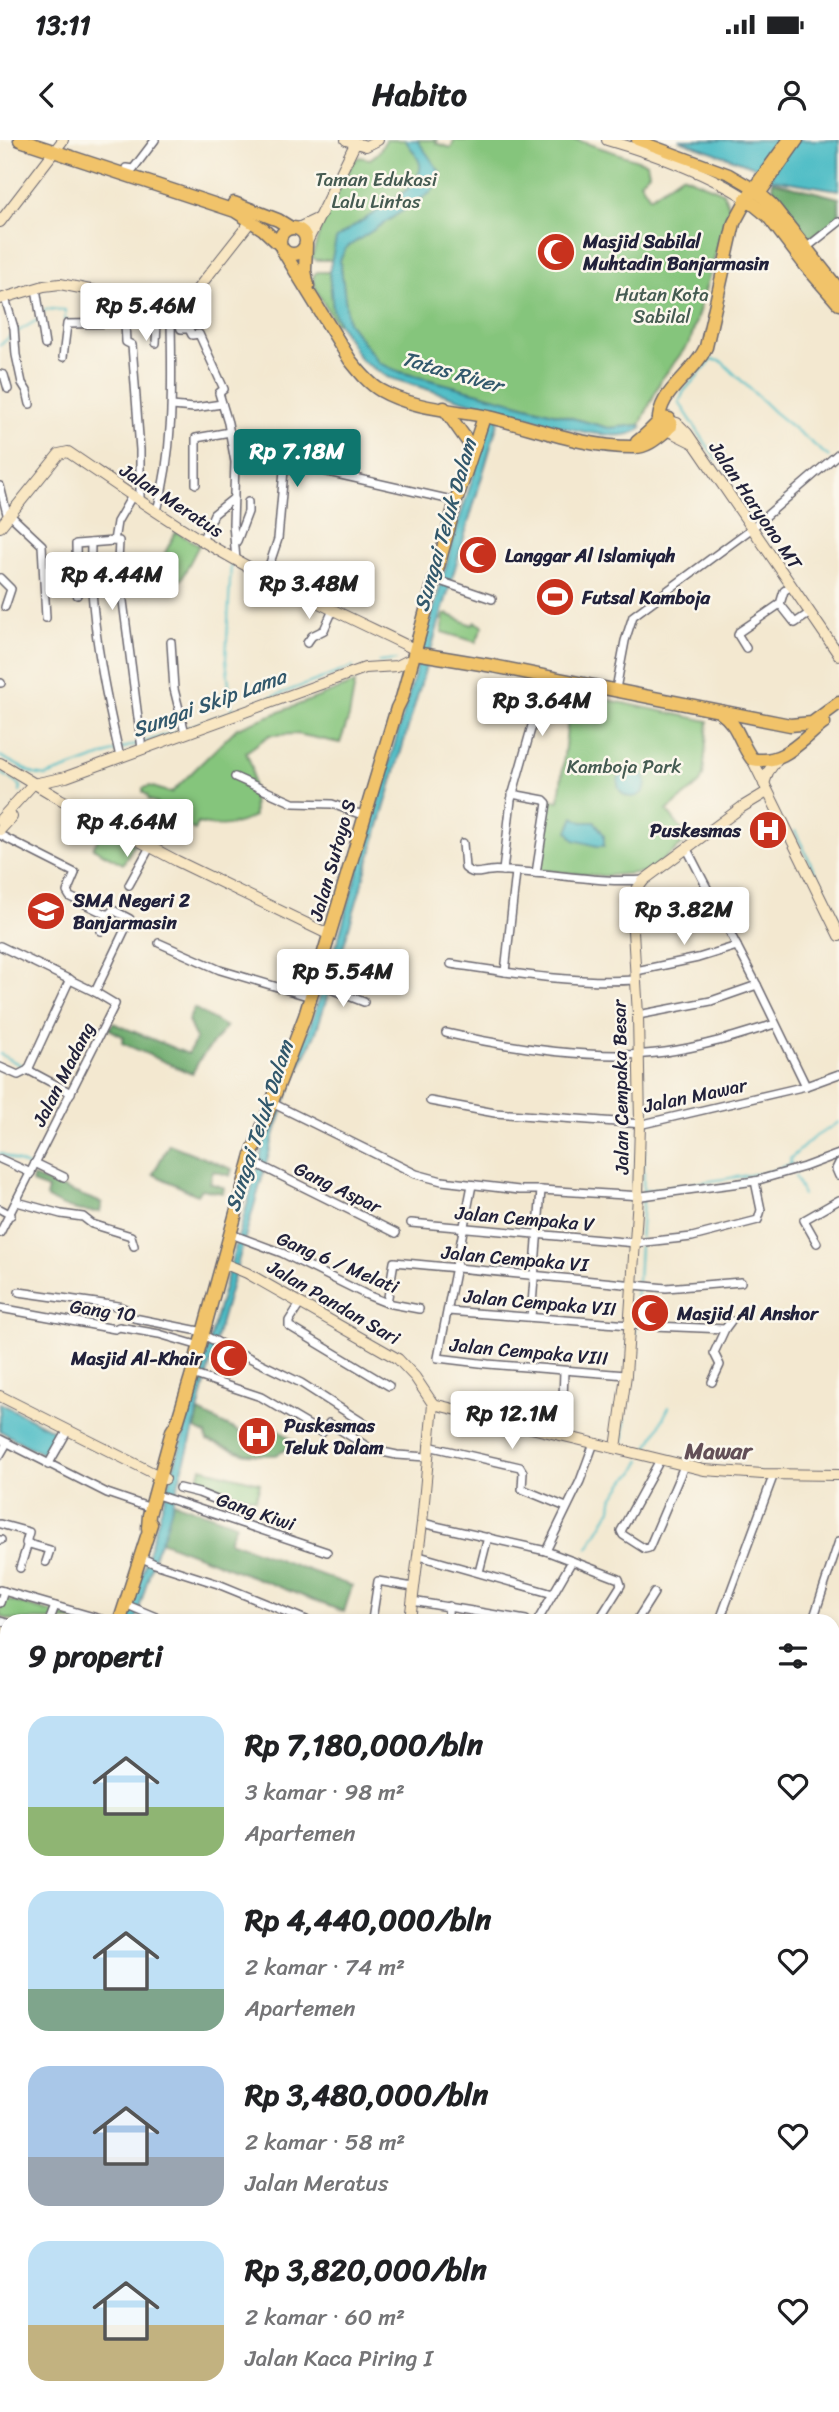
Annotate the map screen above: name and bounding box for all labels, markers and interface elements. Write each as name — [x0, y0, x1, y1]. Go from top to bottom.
text: 13:11 — [35, 2, 91, 48]
text: Habito — [372, 66, 467, 123]
icon: back — [28, 76, 66, 114]
icon: person — [773, 76, 811, 114]
park label: Taman Edukasi Lalu Lintas — [315, 163, 438, 218]
place label: Masjid Sabilal Muhtadin Banjarmasin — [582, 225, 770, 280]
mosque icon: Masjid Sabilal Muhtadin Banjarmasin — [535, 231, 577, 273]
park label: Hutan Kota Sabilal — [615, 278, 709, 333]
pin: Rp 5.46M — [74, 284, 218, 343]
text: Rp 5.46M — [96, 285, 196, 326]
water label: Tatas River — [397, 340, 511, 406]
pin: Rp 7.18M — [225, 430, 369, 489]
text: Rp 7.18M — [250, 431, 344, 472]
water label: Sungai Teluk Dalam — [402, 432, 488, 616]
street label: Jalan Haryono MT — [700, 433, 812, 577]
street label: Jalan Meratus — [112, 454, 231, 547]
mosque icon: Langgar Al Islamiyah — [457, 534, 499, 576]
place label: Langgar Al Islamiyah — [505, 539, 676, 572]
pin: Rp 4.44M — [40, 552, 184, 612]
text: Rp 4.44M — [62, 554, 162, 595]
pin: Rp 3.48M — [237, 561, 381, 621]
text: Rp 3.48M — [260, 563, 358, 604]
sports icon: Futsal Kamboja — [534, 576, 576, 618]
place label: Futsal Kamboja — [581, 581, 711, 614]
water label: Sungai Skip Lama — [126, 657, 294, 749]
pin: Rp 3.64M — [470, 678, 614, 738]
text: Rp 3.64M — [493, 680, 591, 721]
park label: Kamboja Park — [567, 750, 681, 783]
street label: Jalan Sutoyo S — [299, 796, 366, 925]
pin: Rp 4.64M — [55, 800, 199, 859]
text: Rp 4.64M — [77, 801, 177, 842]
hospital icon: Puskesmas — [747, 809, 789, 851]
place label: Puskesmas — [650, 814, 742, 847]
place label: SMA Negeri 2 Banjarmasin — [72, 884, 190, 939]
pin: Rp 3.82M — [612, 888, 756, 947]
text: Rp 3.82M — [635, 889, 733, 930]
school or university icon: SMA Negeri 2 Banjarmasin — [25, 890, 67, 932]
pin: Rp 5.54M — [271, 950, 415, 1009]
text: Rp 5.54M — [293, 951, 393, 992]
street label: Jalan Cempaka Besar — [602, 998, 639, 1176]
street label: Jalan Madang — [22, 1016, 104, 1133]
water label: Sungai Teluk Dalam — [213, 1034, 305, 1217]
street label: Jalan Mawar — [639, 1068, 751, 1123]
street label: Gang Aspar — [288, 1152, 388, 1223]
street label: Jalan Cempaka V — [453, 1196, 597, 1241]
street label: Gang 6 / Melati — [272, 1222, 405, 1303]
street label: Jalan Cempaka VI — [439, 1236, 591, 1281]
street label: Jalan Pandan Sari — [260, 1250, 407, 1354]
street label: Jalan Cempaka VII — [461, 1279, 618, 1326]
street label: Gang 10 — [68, 1290, 138, 1331]
mosque icon: Masjid Al Anshor — [629, 1292, 671, 1334]
place label: Masjid Al Anshor — [676, 1297, 820, 1330]
street label: Jalan Cempaka VIII — [447, 1328, 610, 1375]
mosque icon: Masjid Al-Khair — [208, 1337, 250, 1379]
place label: Masjid Al-Khair — [70, 1342, 203, 1375]
pin: Rp 12.1M — [440, 1392, 584, 1451]
text: Rp 12.1M — [467, 1393, 557, 1434]
place label: Puskesmas Teluk Dalam — [284, 1409, 384, 1464]
hospital icon: Puskesmas Teluk Dalam — [236, 1415, 278, 1457]
district label: Mawar — [683, 1431, 754, 1472]
street label: Gang Kiwi — [212, 1483, 300, 1541]
text: 9 properti — [28, 1629, 163, 1683]
icon: filters — [774, 1637, 812, 1675]
text: Rp 7,180,000/bln — [245, 1718, 483, 1772]
icon: home — [84, 1744, 168, 1828]
icon: heart — [774, 1767, 812, 1805]
text: 3 kamar · 98 m² — [245, 1772, 405, 1813]
text: Apartemen — [245, 1813, 355, 1854]
text: Rp 4,440,000/bln — [245, 1893, 491, 1947]
icon: home — [84, 1919, 168, 2003]
icon: heart — [774, 1942, 812, 1980]
text: 2 kamar · 74 m² — [245, 1947, 405, 1988]
text: Apartemen — [245, 1988, 355, 2029]
text: Rp 3,480,000/bln — [245, 2068, 488, 2122]
icon: home — [84, 2094, 168, 2178]
icon: heart — [774, 2117, 812, 2155]
text: 2 kamar · 58 m² — [245, 2122, 405, 2163]
text: Jalan Meratus — [245, 2163, 389, 2204]
text: Rp 3,820,000/bln — [245, 2243, 487, 2297]
icon: home — [84, 2269, 168, 2353]
icon: heart — [774, 2292, 812, 2330]
text: 2 kamar · 60 m² — [245, 2297, 405, 2338]
text: Jalan Kaca Piring I — [245, 2338, 433, 2379]

